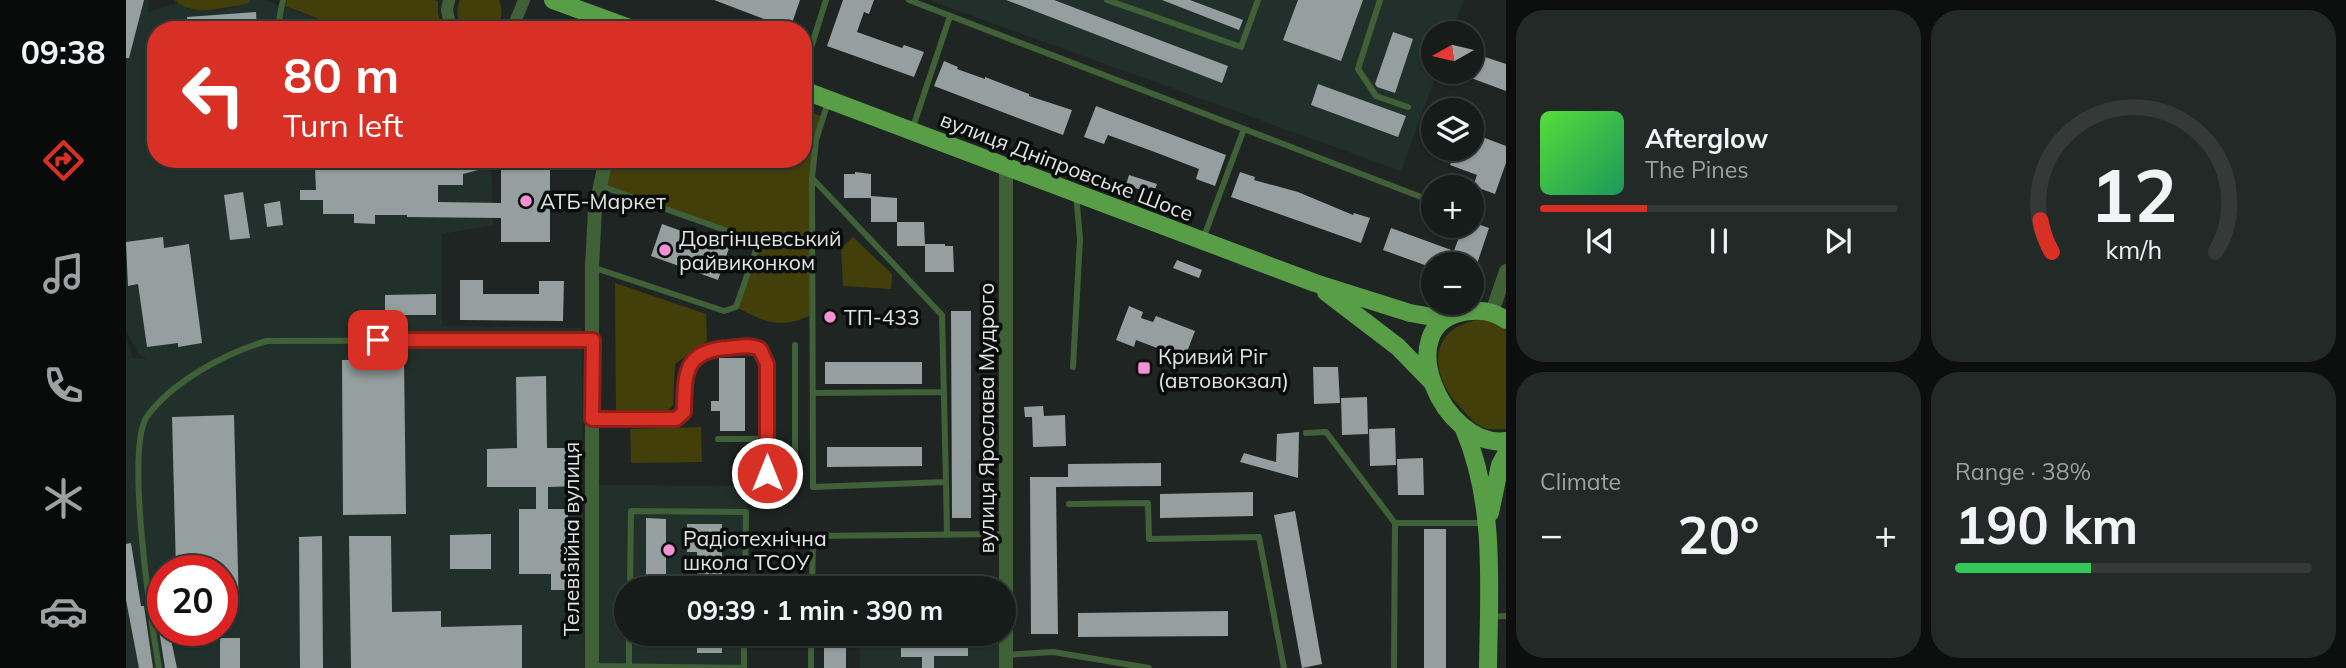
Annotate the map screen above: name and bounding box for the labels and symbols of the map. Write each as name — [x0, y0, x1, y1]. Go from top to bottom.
north arrow — [1421, 21, 1484, 84]
street label: вулиця Дніпровське Шосе — [937, 106, 1197, 226]
place label: АТБ-Маркет — [540, 188, 666, 214]
marker: АТБ-Маркет — [518, 193, 534, 209]
place label: Довгінцевський райвиконком — [679, 225, 841, 275]
marker: Довгінцевський райвиконком — [657, 242, 673, 258]
street label: вулиця Ярослава Мудрого — [973, 283, 999, 553]
place label: ТП-433 — [844, 304, 920, 330]
marker: ТП-433 — [822, 309, 838, 325]
pin — [348, 310, 408, 370]
place label: Кривий Ріг (автовокзал) — [1158, 343, 1289, 393]
marker: Кривий Ріг (автовокзал) — [1136, 360, 1152, 376]
position arrow — [730, 436, 804, 510]
street label: Телевізійна вулиця — [558, 442, 584, 636]
place label: Радіотехнічна школа ТСОУ — [683, 525, 827, 575]
marker: Радіотехнічна школа ТСОУ — [661, 542, 677, 558]
speed limit sign: 20 — [147, 555, 238, 646]

